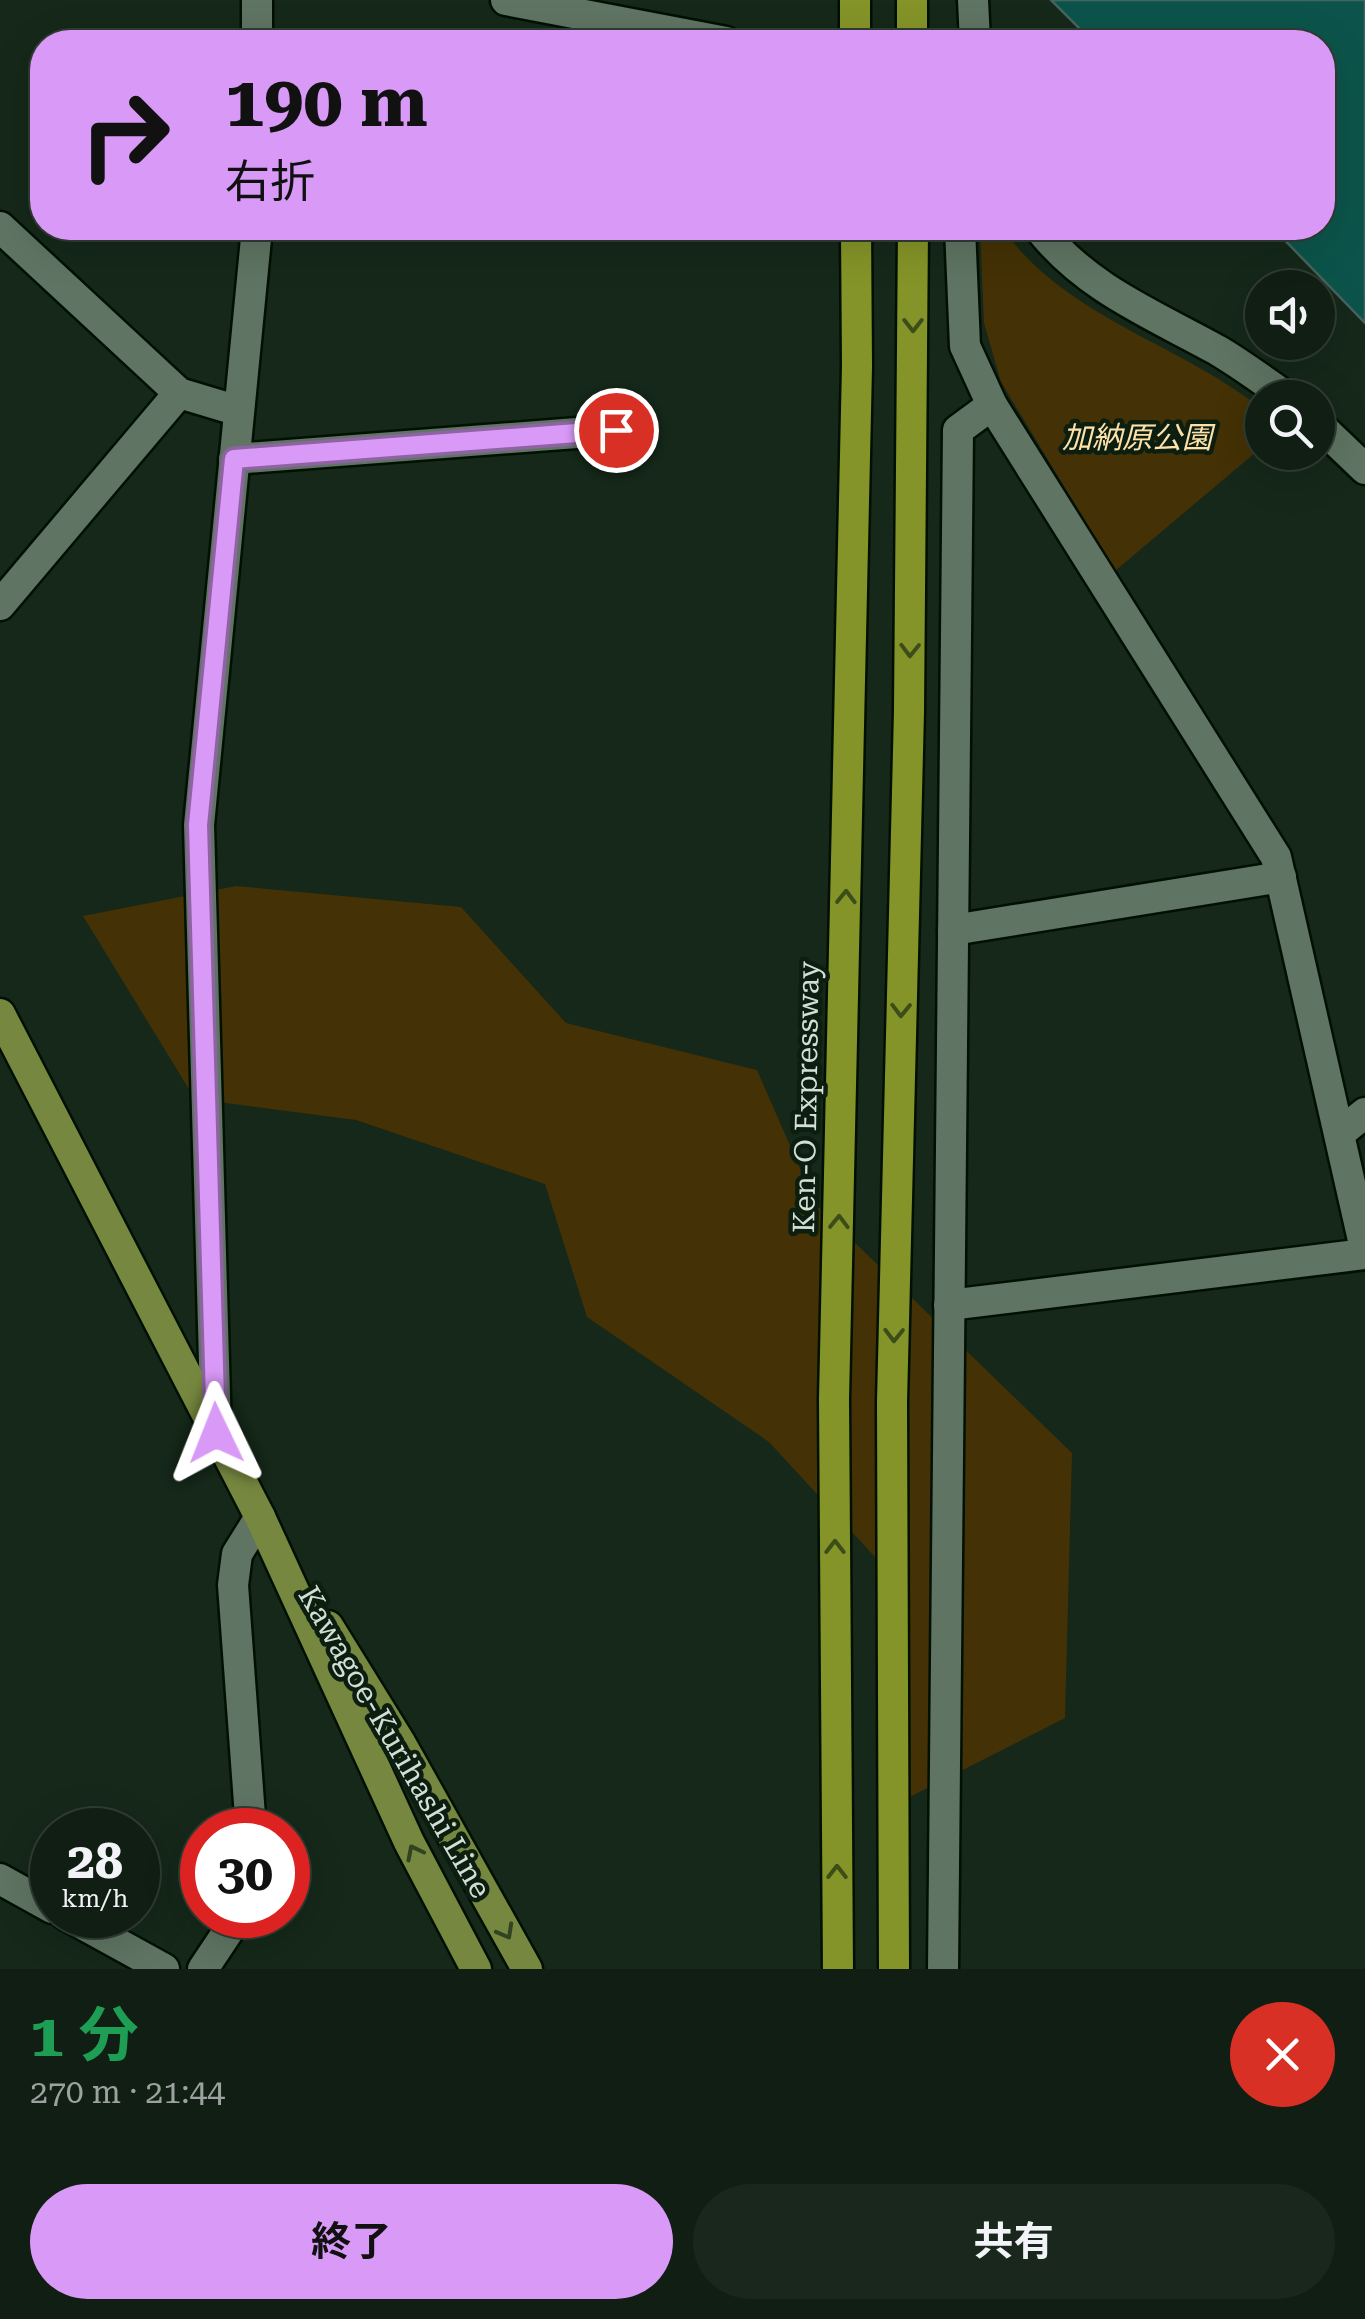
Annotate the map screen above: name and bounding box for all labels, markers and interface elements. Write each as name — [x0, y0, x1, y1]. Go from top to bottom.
text: 190 m — [225, 61, 428, 143]
icon: right — [60, 70, 190, 200]
text: 右折 — [225, 155, 315, 208]
map controls — [1245, 270, 1335, 470]
button: sound — [1245, 270, 1335, 360]
one-way arrow — [902, 318, 924, 333]
button: search — [1245, 380, 1335, 470]
pin — [574, 388, 659, 473]
icon: arrive — [589, 403, 644, 458]
park label: 加納原公園 — [1062, 420, 1216, 455]
one-way arrow — [899, 642, 921, 658]
one-way arrow — [835, 888, 856, 904]
street label: Ken-O Expressway — [786, 960, 826, 1233]
one-way arrow — [891, 1002, 912, 1018]
one-way arrow — [828, 1213, 849, 1229]
one-way arrow — [883, 1328, 905, 1343]
position arrow — [164, 1381, 268, 1485]
one-way arrow — [824, 1538, 846, 1554]
street label: Kawagoe-Kurihashi Line — [291, 1580, 499, 1904]
speed limit sign: 30 — [180, 1808, 310, 1938]
text: 28 — [67, 1832, 123, 1890]
one-way arrow — [407, 1844, 426, 1862]
one-way arrow — [826, 1863, 848, 1878]
text: km/h — [62, 1884, 128, 1913]
one-way arrow — [494, 1921, 513, 1939]
text: 1 分 — [30, 2000, 139, 2071]
button: close — [1230, 2002, 1335, 2107]
text: 270 m · 21:44 — [30, 2073, 225, 2111]
button: 終了 — [30, 2184, 673, 2299]
button: 共有 — [693, 2184, 1335, 2299]

